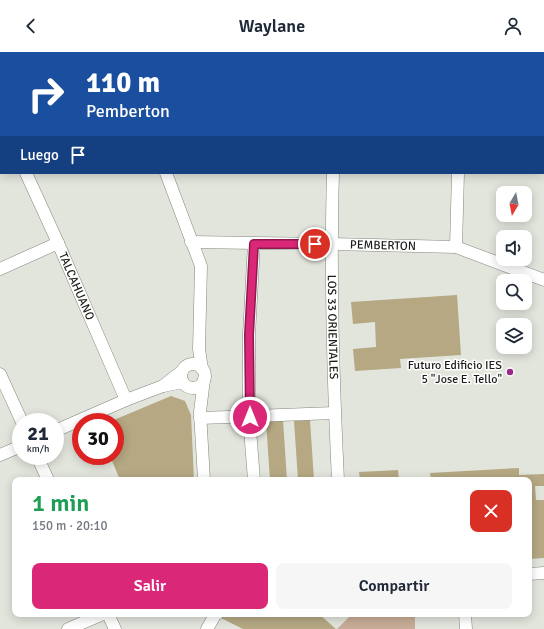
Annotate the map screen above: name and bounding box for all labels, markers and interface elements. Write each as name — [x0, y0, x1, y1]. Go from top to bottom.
icon: back — [20, 15, 42, 37]
text: Waylane — [239, 15, 305, 37]
icon: person — [502, 15, 524, 37]
text: 110 m — [86, 66, 160, 100]
icon: right — [20, 68, 72, 120]
text: Pemberton — [86, 100, 170, 122]
icon: arrive — [67, 144, 89, 166]
text: Luego — [20, 146, 59, 164]
north arrow — [496, 186, 532, 222]
map controls — [496, 186, 532, 354]
pin — [298, 227, 332, 261]
button: sound — [496, 230, 532, 266]
icon: arrive — [304, 233, 326, 255]
street label: PEMBERTON — [350, 237, 416, 254]
street label: TALCAHUANO — [55, 250, 98, 322]
button: search — [496, 274, 532, 310]
street label: LOS 33 ORIENTALES — [324, 275, 341, 380]
button: layers — [496, 318, 532, 354]
place label: Futuro Edificio IES 5 "Jose E. Tello" — [408, 358, 502, 387]
marker: Futuro Edificio IES 5 "Jose E. Tello" — [505, 367, 515, 377]
position arrow — [229, 396, 271, 438]
speed limit sign: 30 — [72, 413, 124, 465]
text: 21 — [27, 421, 49, 446]
text: km/h — [27, 443, 49, 455]
text: 1 min — [32, 488, 89, 518]
button: close — [470, 490, 512, 532]
text: 150 m · 20:10 — [32, 518, 108, 534]
button: Salir — [32, 563, 268, 609]
button: Compartir — [276, 563, 512, 609]

